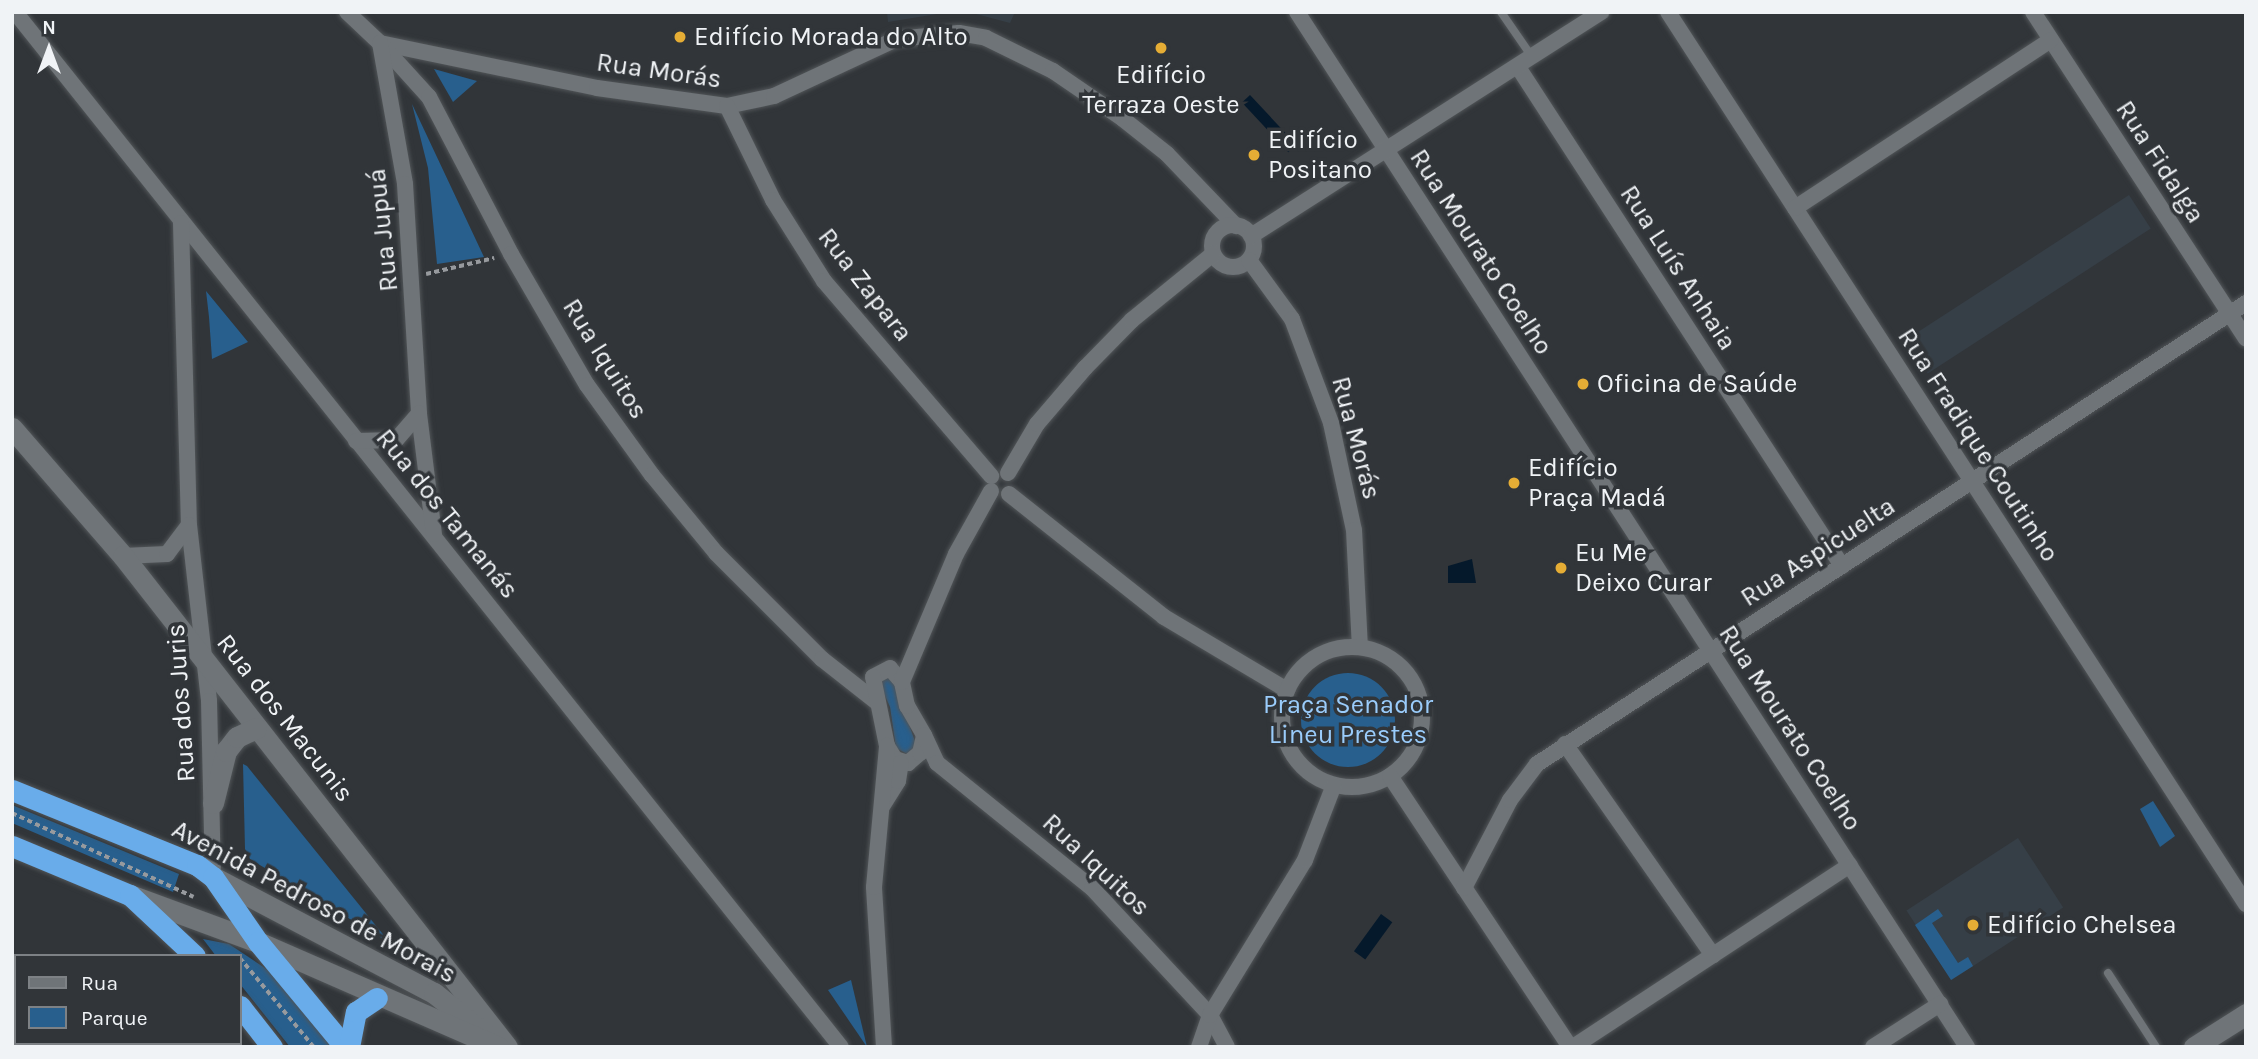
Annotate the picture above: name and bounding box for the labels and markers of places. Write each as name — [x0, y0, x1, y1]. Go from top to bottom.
place label: Edifício Morada do Alto — [694, 21, 968, 53]
marker: Edifício Morada do Alto — [672, 29, 688, 45]
marker: Edifício Terraza Oeste — [1153, 40, 1169, 56]
place label: Edifício Terraza Oeste — [1082, 59, 1240, 120]
place label: Edifício Positano — [1268, 124, 1372, 186]
marker: Edifício Positano — [1246, 147, 1262, 163]
place label: Oficina de Saúde — [1597, 368, 1797, 400]
marker: Oficina de Saúde — [1575, 376, 1591, 392]
place label: Edifício Praça Madá — [1528, 452, 1666, 514]
marker: Edifício Praça Madá — [1506, 475, 1522, 491]
place label: Eu Me Deixo Curar — [1575, 537, 1712, 598]
marker: Eu Me Deixo Curar — [1553, 560, 1569, 576]
place label: Edifício Chelsea — [1987, 909, 2177, 941]
marker: Edifício Chelsea — [1965, 917, 1981, 933]

